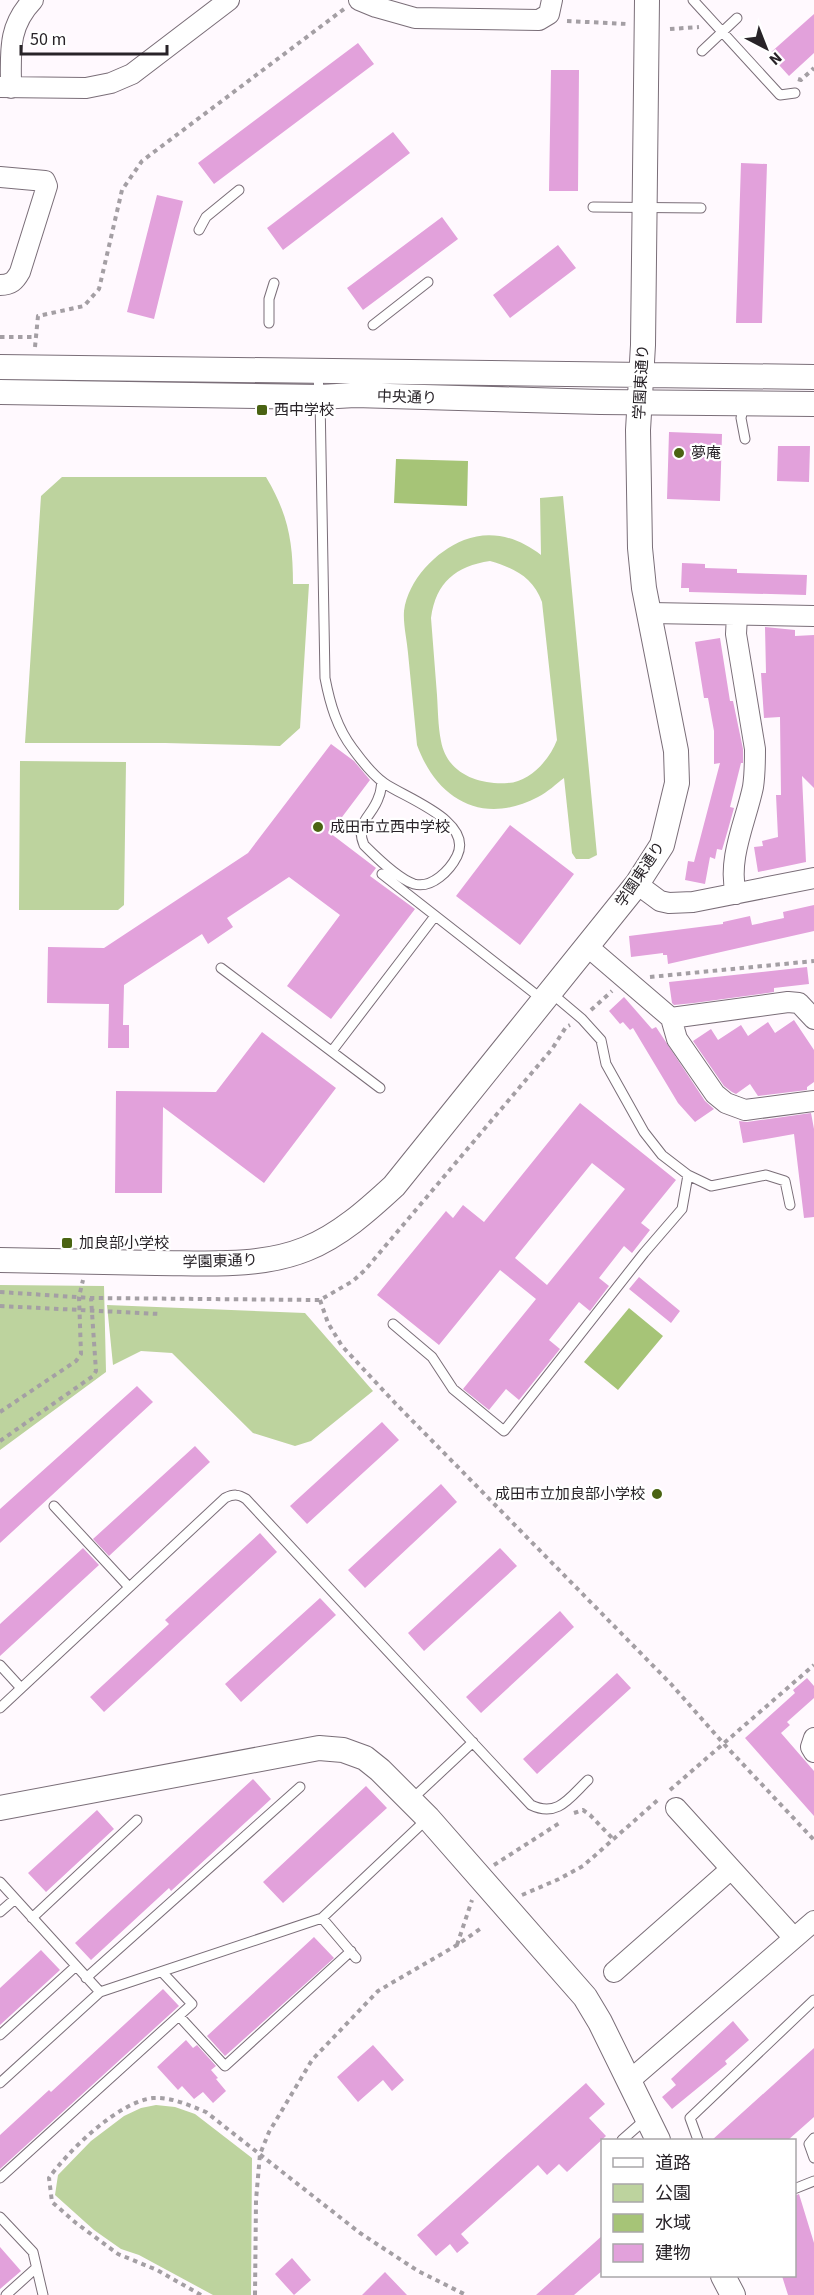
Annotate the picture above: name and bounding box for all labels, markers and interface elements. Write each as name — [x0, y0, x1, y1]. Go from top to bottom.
scale bar — [21, 18, 166, 56]
north arrow — [736, 18, 796, 78]
text: 50 m — [30, 27, 66, 52]
text: N — [764, 47, 787, 70]
street label: 学園東通り — [629, 344, 654, 420]
street label: 中央通り — [377, 386, 437, 409]
place label: 西中学校 — [274, 400, 334, 421]
marker: 西中学校 — [255, 403, 269, 417]
place label: 夢庵 — [691, 443, 721, 464]
marker: 夢庵 — [672, 446, 686, 460]
place label: 成田市立西中学校 — [330, 817, 450, 838]
marker: 成田市立西中学校 — [311, 820, 325, 834]
street label: 学園東通り — [611, 837, 670, 911]
place label: 加良部小学校 — [79, 1233, 169, 1254]
marker: 加良部小学校 — [60, 1236, 74, 1250]
street label: 学園東通り — [182, 1250, 258, 1273]
place label: 成田市立加良部小学校 — [495, 1484, 645, 1505]
marker: 成田市立加良部小学校 — [650, 1487, 664, 1501]
legend — [601, 2139, 796, 2277]
text: 道路 — [655, 2151, 691, 2176]
text: 公園 — [655, 2181, 691, 2206]
text: 水域 — [655, 2211, 691, 2236]
text: 建物 — [655, 2241, 691, 2266]

